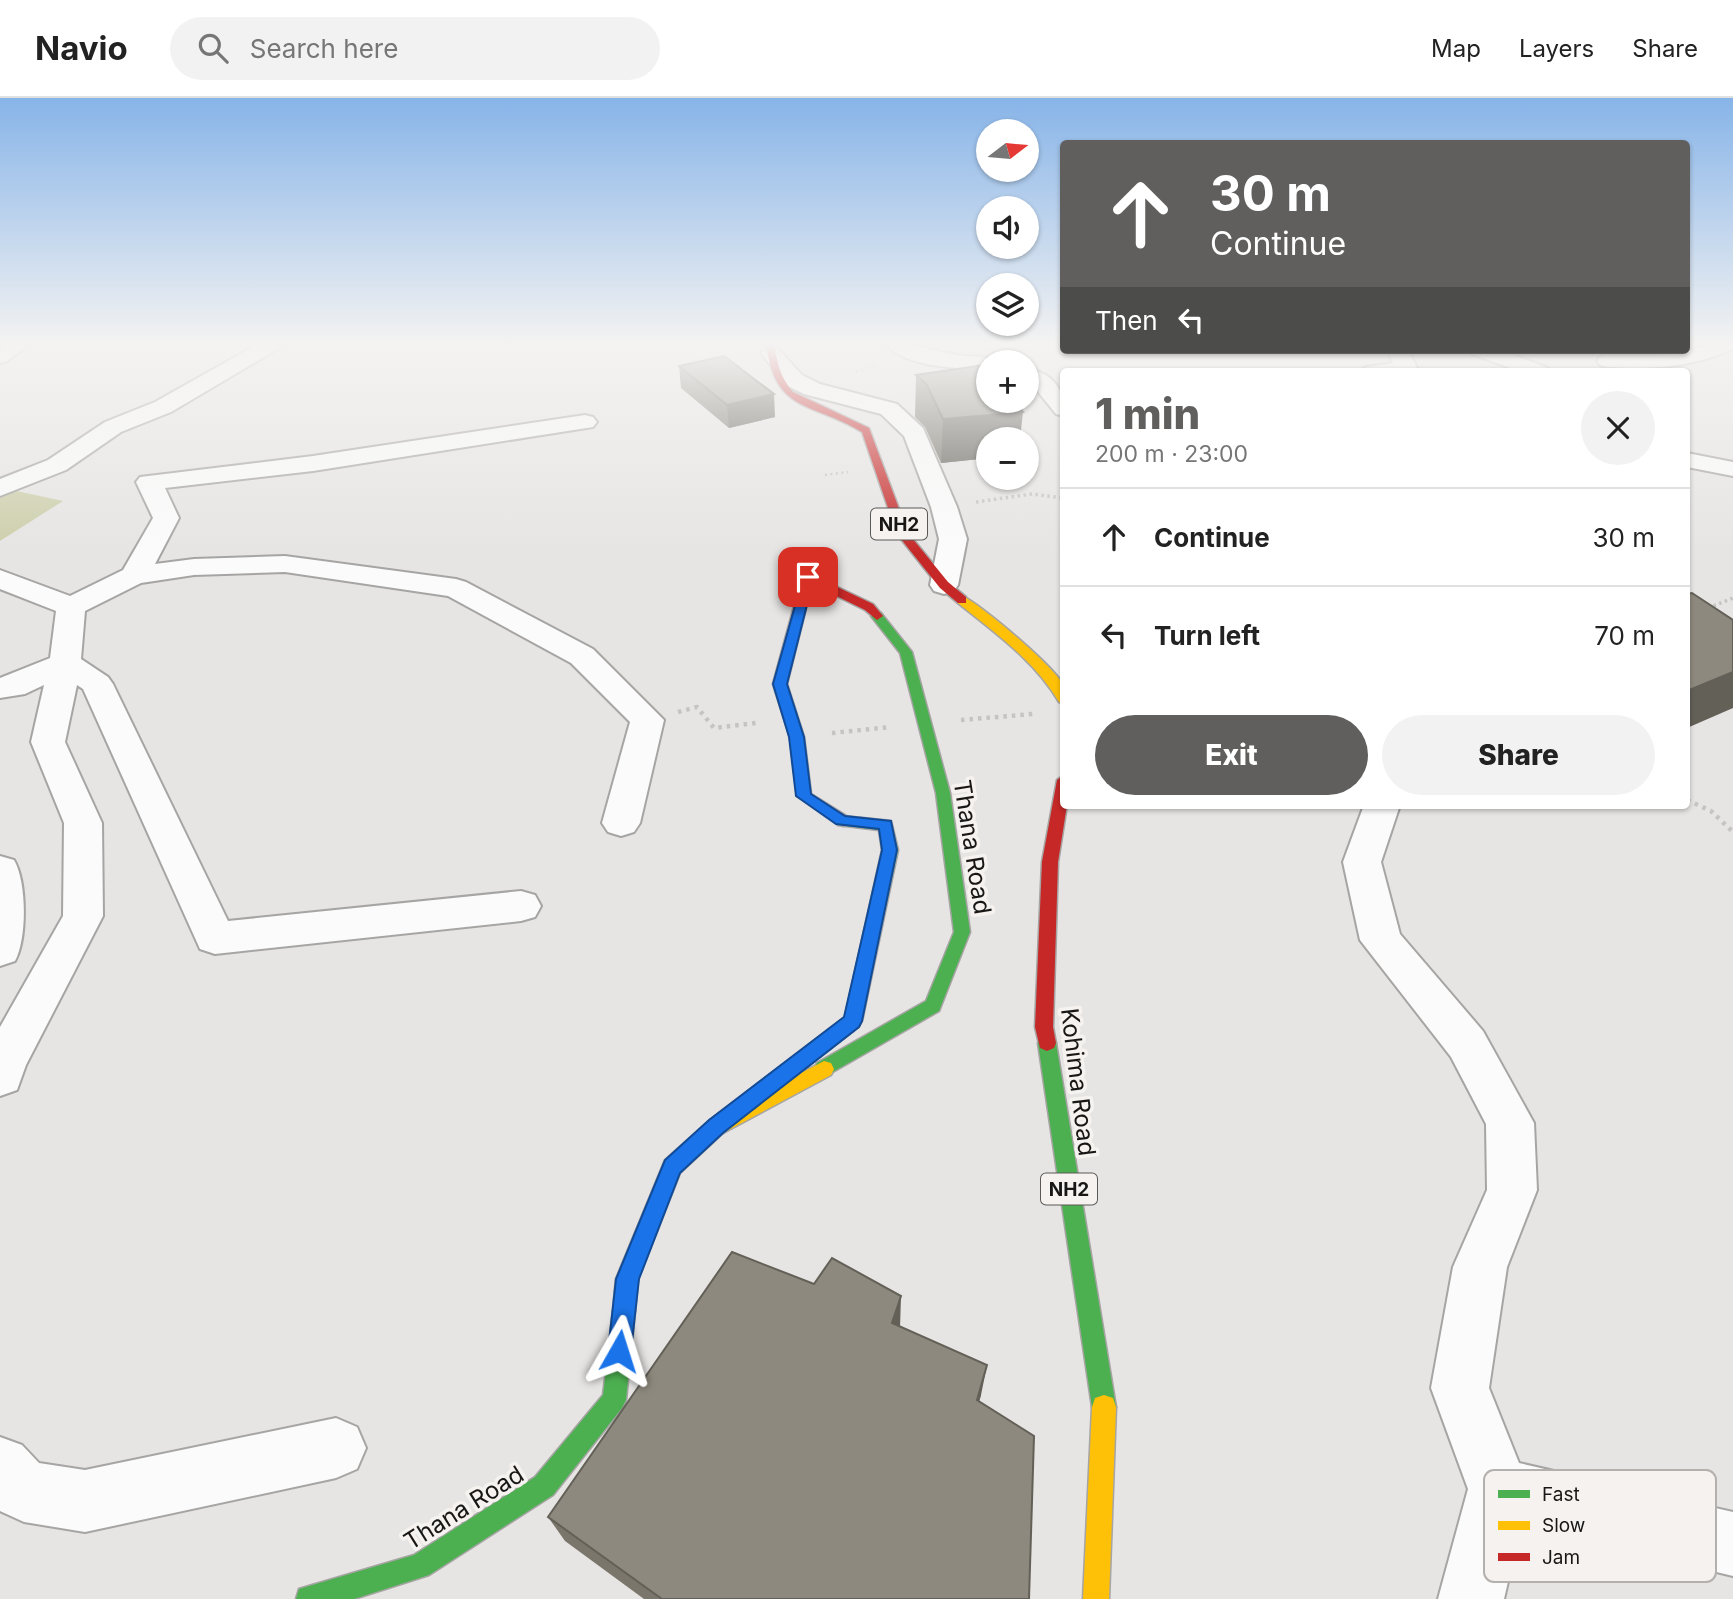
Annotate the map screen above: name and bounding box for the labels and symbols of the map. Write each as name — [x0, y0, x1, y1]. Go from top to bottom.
north arrow — [976, 119, 1040, 182]
road number: NH2 — [871, 508, 927, 540]
pin — [778, 547, 838, 607]
street label: Thana Road — [948, 778, 997, 916]
street label: Kohima Road — [1055, 1006, 1102, 1158]
road number: NH2 — [1041, 1174, 1097, 1204]
position arrow — [582, 1314, 656, 1388]
street label: Thana Road — [399, 1459, 529, 1556]
legend — [1484, 1470, 1716, 1582]
text: Fast — [1542, 1483, 1580, 1506]
text: Slow — [1542, 1514, 1585, 1537]
text: Jam — [1542, 1546, 1580, 1569]

